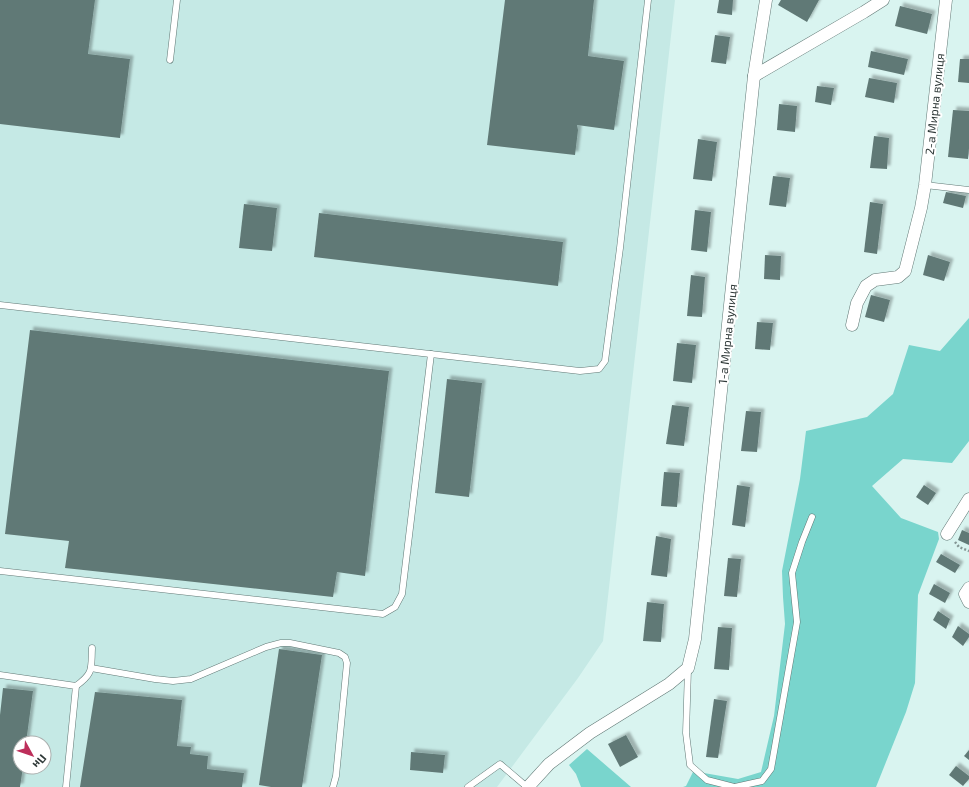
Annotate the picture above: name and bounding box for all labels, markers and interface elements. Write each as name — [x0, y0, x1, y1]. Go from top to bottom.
street label: 2-а Мирна вулиця — [922, 52, 947, 156]
street label: 1-а Мирна вулиця — [715, 283, 740, 385]
north arrow — [12, 735, 52, 775]
text: Пн — [30, 752, 50, 771]

